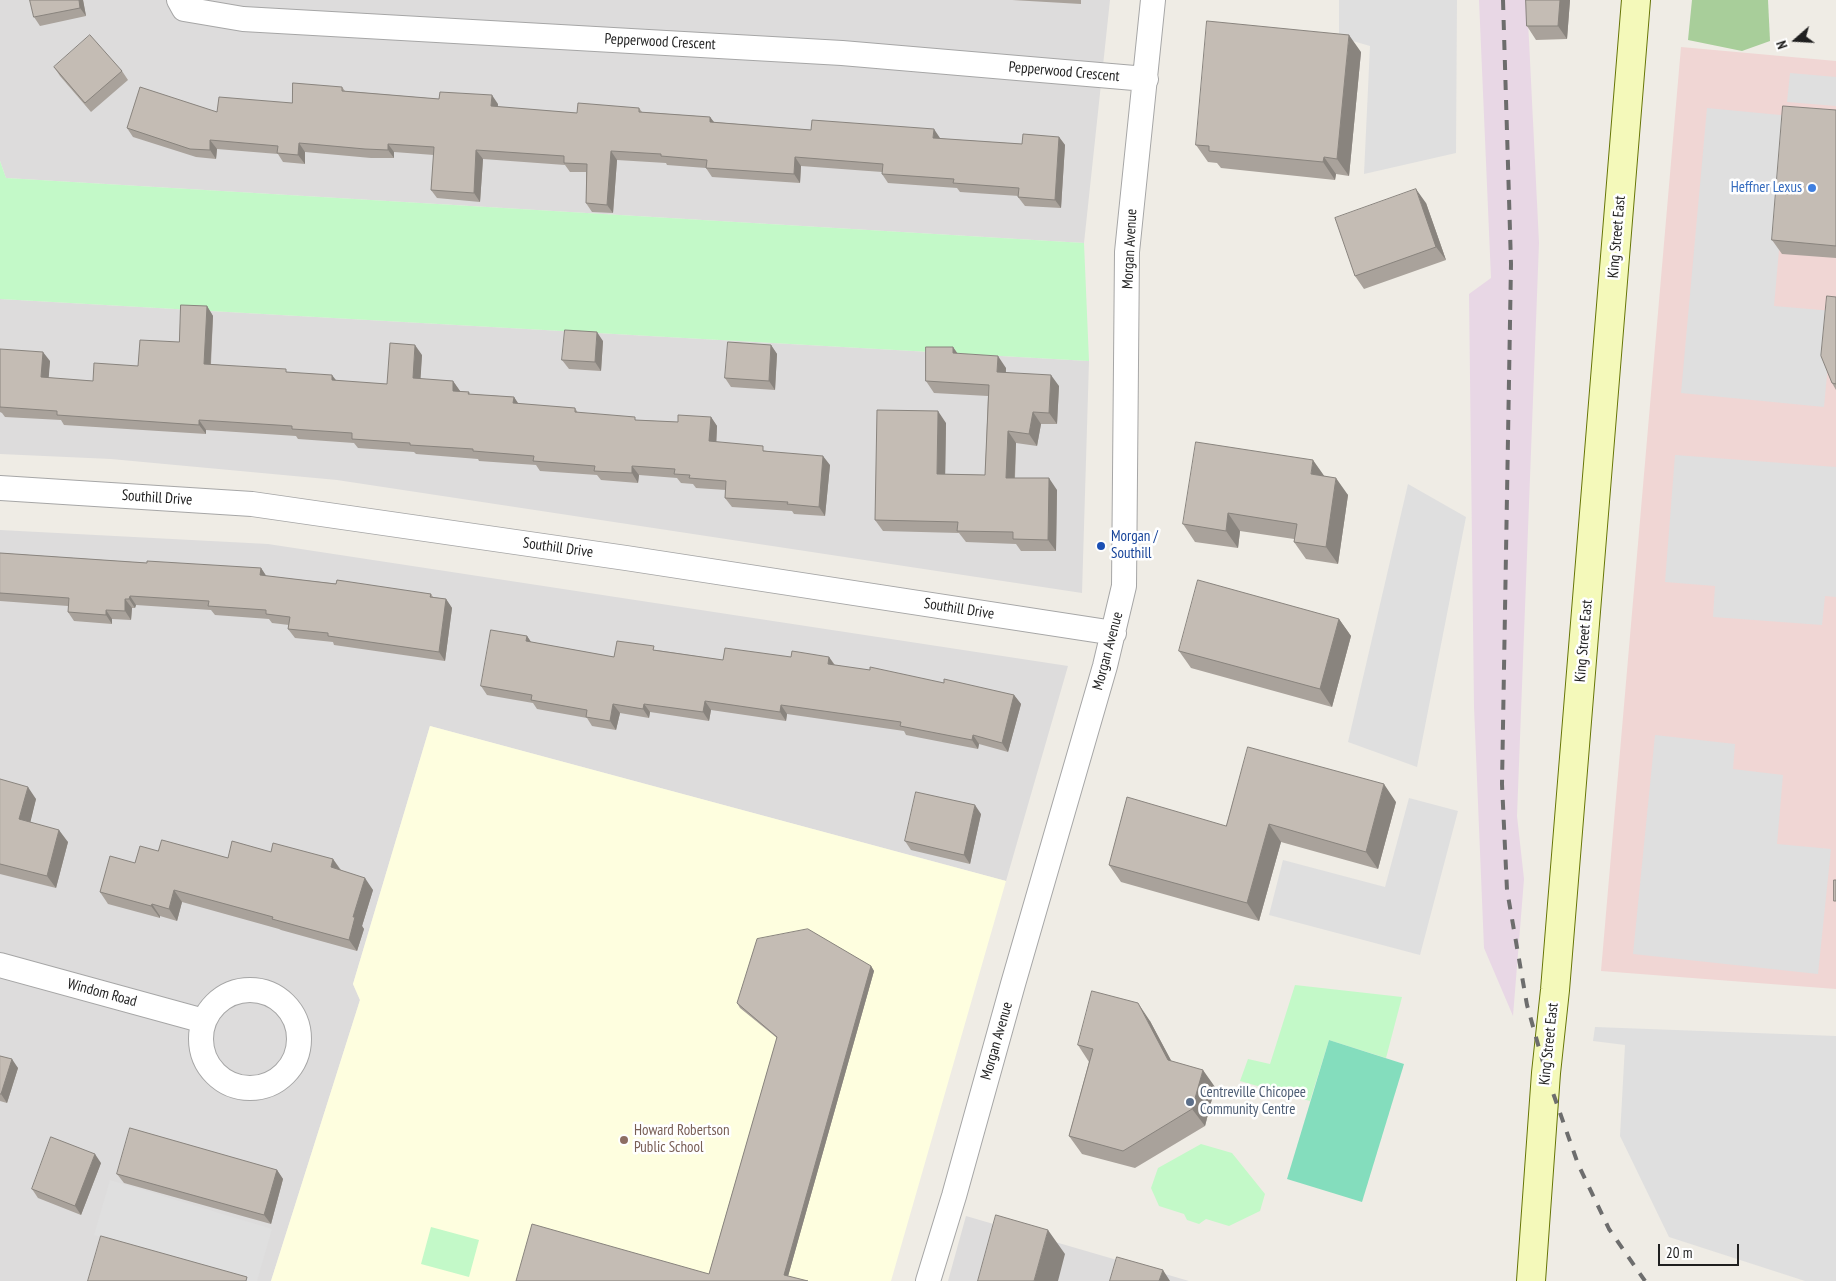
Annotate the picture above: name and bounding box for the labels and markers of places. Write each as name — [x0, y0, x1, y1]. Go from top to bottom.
place label: Heffner Lexus — [1731, 179, 1802, 197]
marker: Heffner Lexus — [1806, 182, 1818, 194]
place label: Morgan / Southill — [1111, 528, 1158, 563]
marker: Morgan / Southill — [1095, 540, 1107, 552]
place label: Centreville Chicopee Community Centre — [1200, 1084, 1306, 1119]
marker: Centreville Chicopee Community Centre — [1184, 1096, 1196, 1108]
place label: Howard Robertson Public School — [634, 1122, 730, 1157]
marker: Howard Robertson Public School — [618, 1134, 630, 1146]

